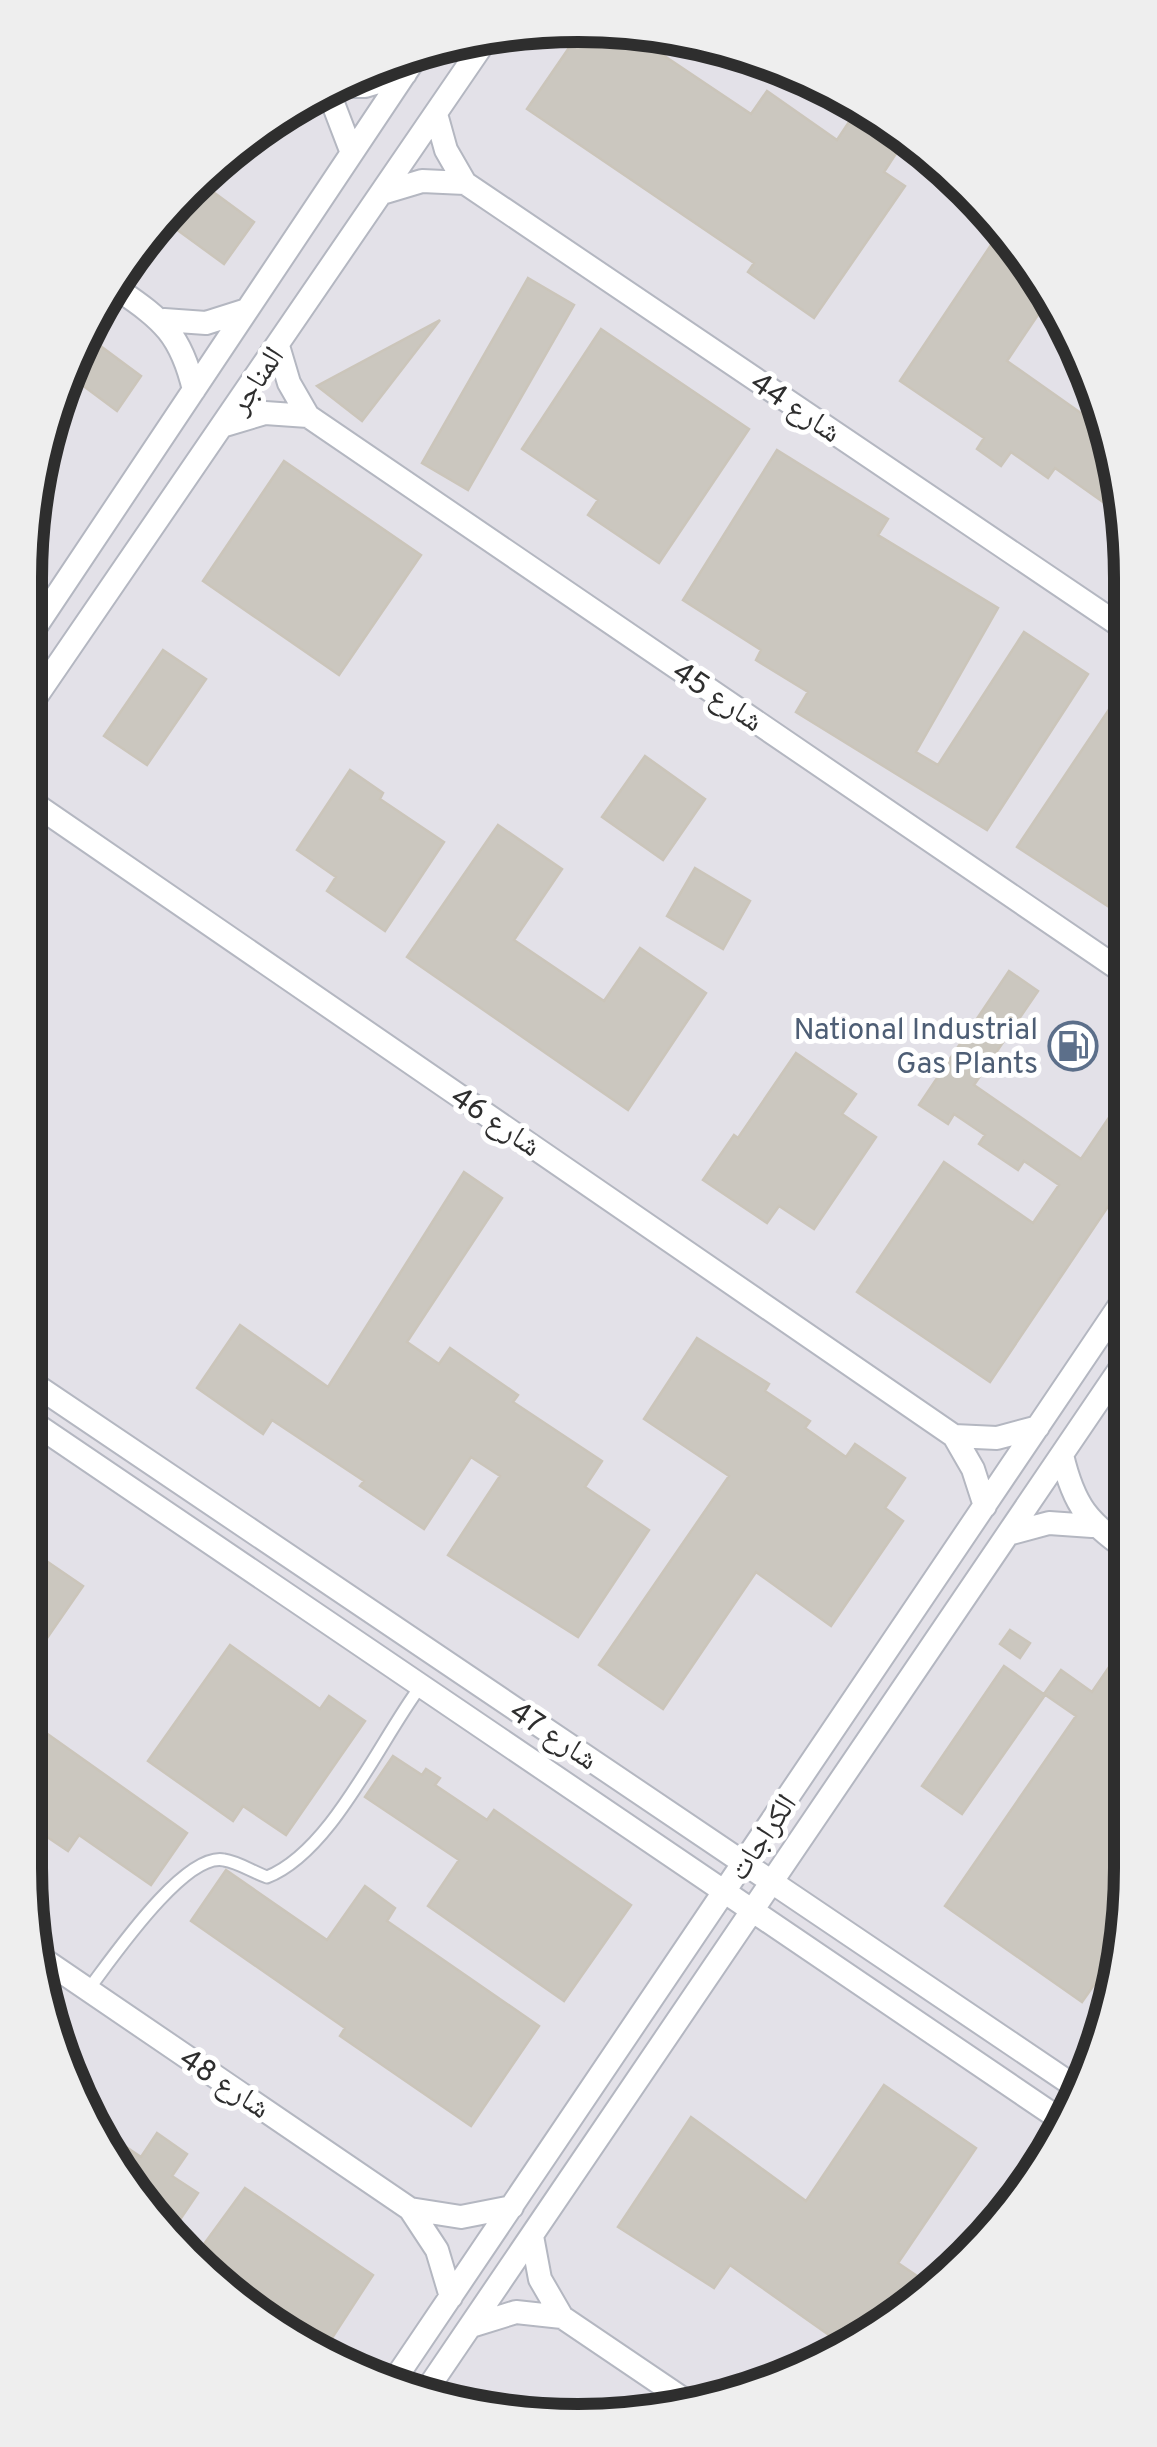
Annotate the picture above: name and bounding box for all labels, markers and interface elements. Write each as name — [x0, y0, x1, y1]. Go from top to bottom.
street label: المناجر — [222, 341, 294, 423]
street label: شارع 44 — [742, 365, 847, 453]
street label: شارع 45 — [664, 654, 769, 742]
place label: National Industrial Gas Plants — [793, 1013, 1038, 1084]
fuel station icon: National Industrial Gas Plants — [1047, 1020, 1099, 1072]
street label: شارع 46 — [443, 1080, 547, 1167]
street label: شارع 47 — [502, 1694, 604, 1780]
street label: الكراجات — [722, 1788, 806, 1889]
street label: شارع 48 — [171, 2041, 276, 2129]

